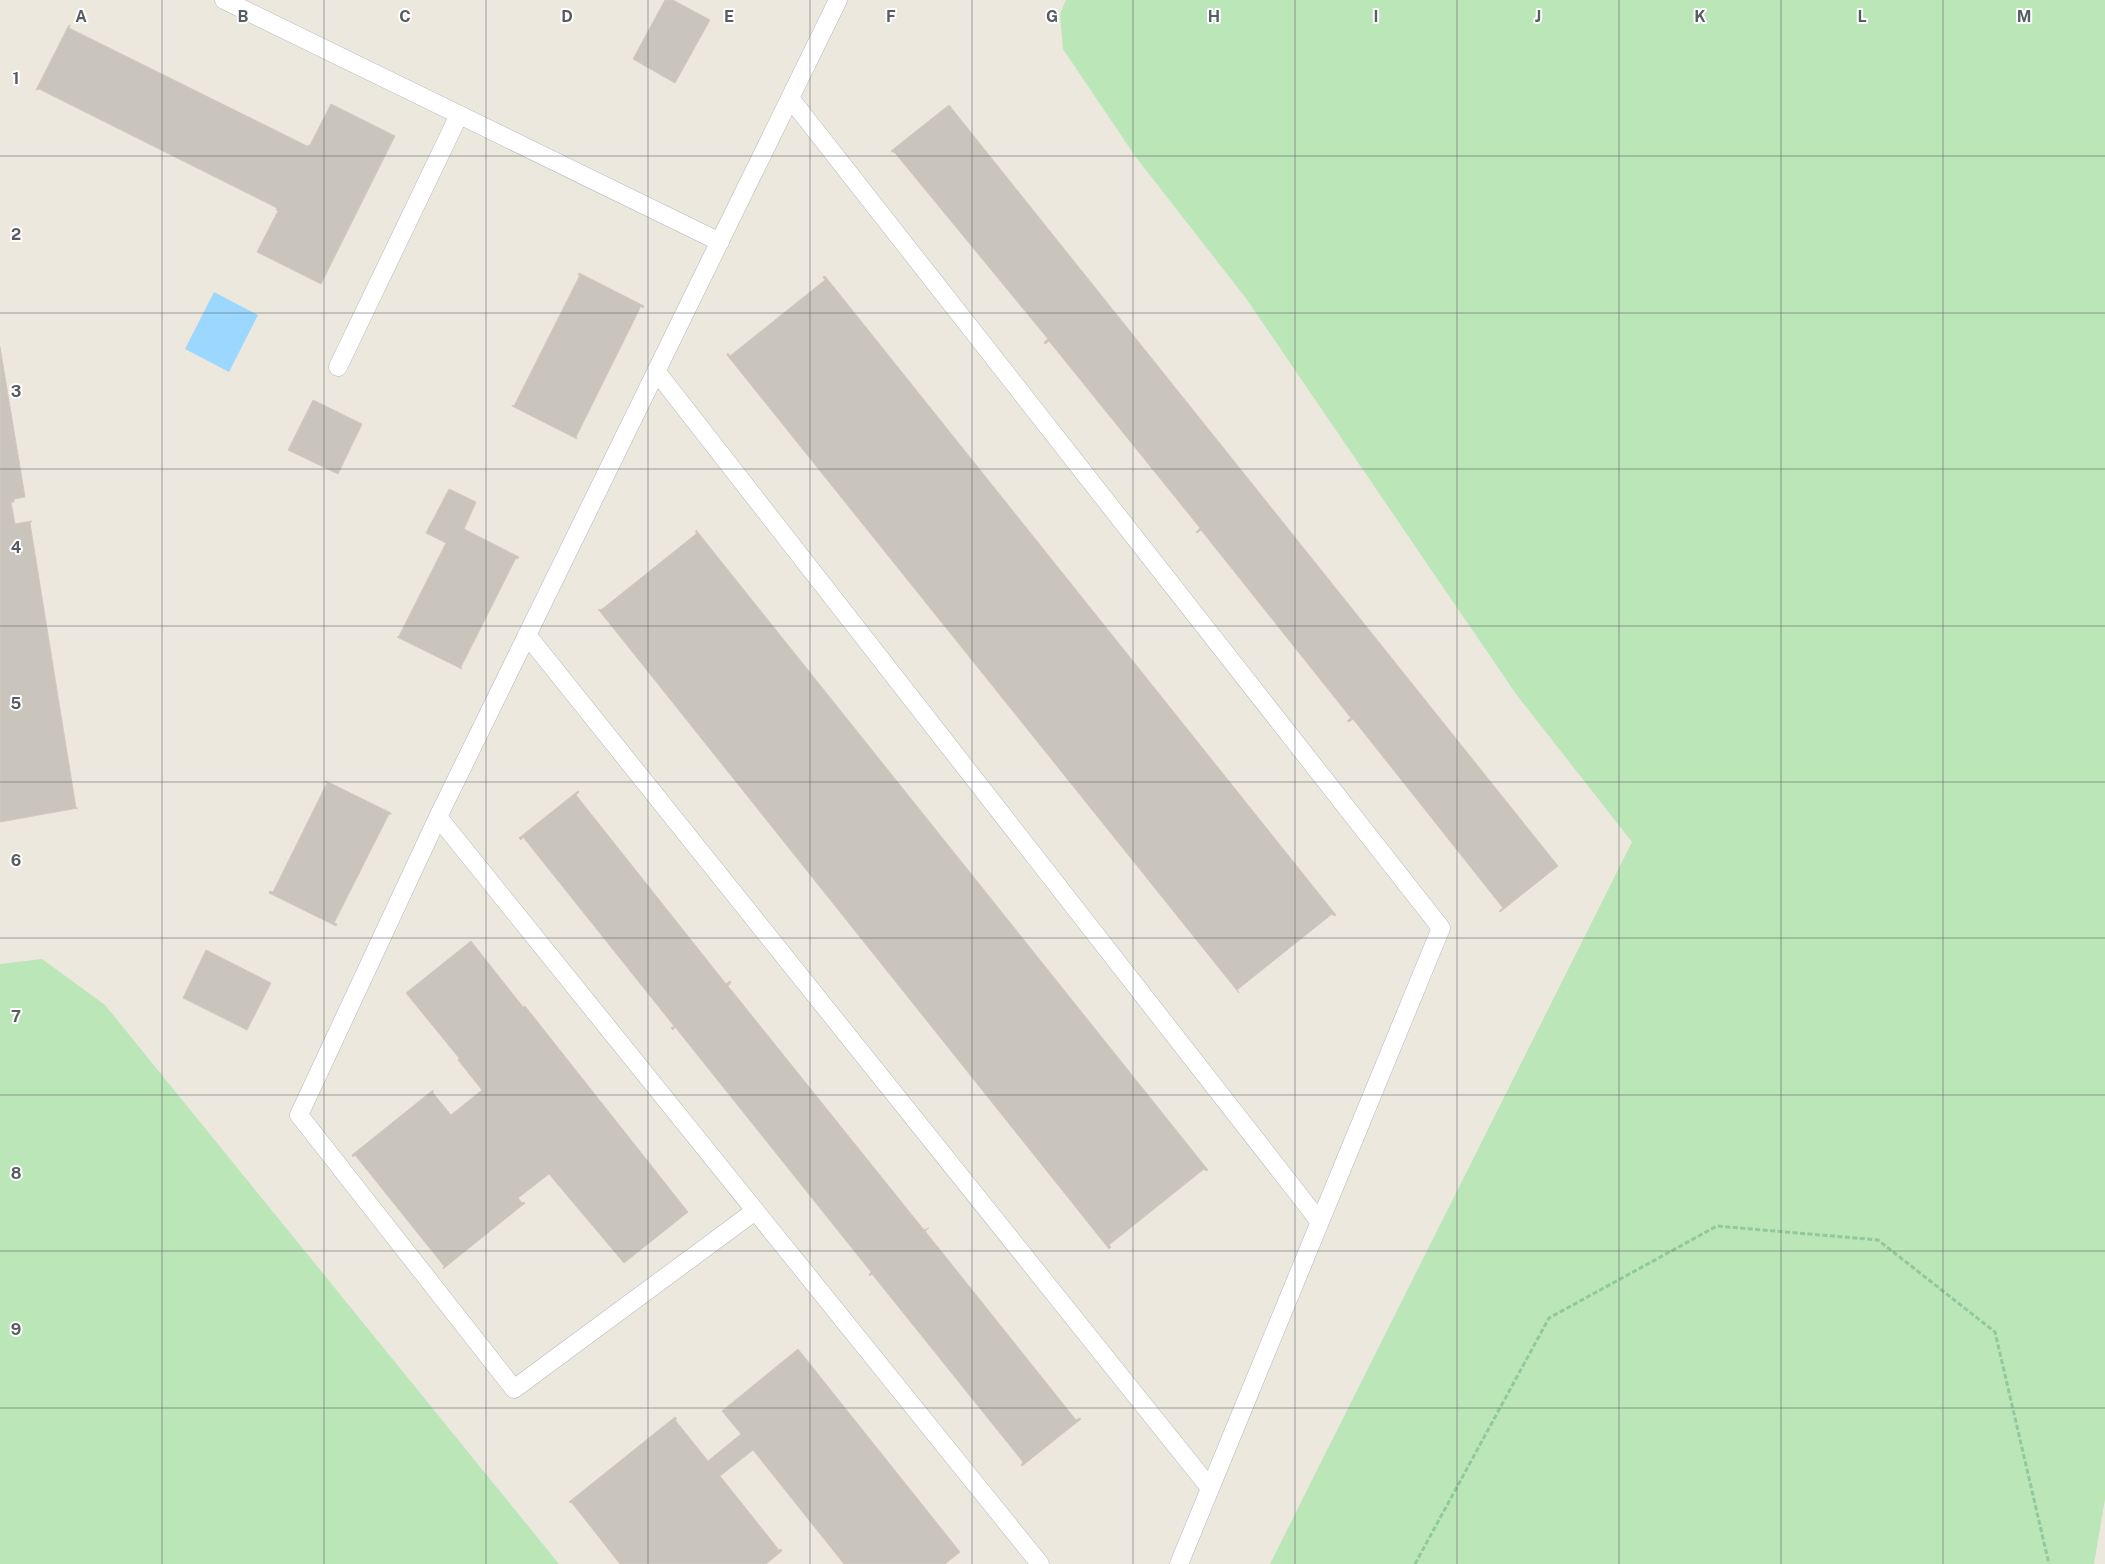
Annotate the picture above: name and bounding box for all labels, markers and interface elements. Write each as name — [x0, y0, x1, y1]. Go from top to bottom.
text: A — [75, 7, 87, 26]
text: B — [238, 7, 249, 26]
text: C — [399, 7, 411, 26]
text: D — [561, 7, 573, 26]
text: E — [724, 7, 734, 26]
text: F — [886, 7, 896, 26]
text: G — [1046, 7, 1058, 26]
text: H — [1208, 7, 1220, 26]
text: I — [1374, 7, 1378, 26]
text: J — [1535, 7, 1541, 26]
text: K — [1694, 7, 1706, 26]
text: L — [1857, 7, 1867, 26]
text: M — [2017, 7, 2031, 26]
text: 1 — [13, 69, 19, 88]
text: 2 — [11, 225, 21, 244]
text: 3 — [11, 382, 21, 401]
text: 4 — [11, 538, 22, 557]
text: 5 — [11, 694, 22, 713]
text: 6 — [11, 851, 21, 870]
text: 7 — [11, 1007, 21, 1026]
text: 8 — [11, 1164, 22, 1183]
text: 9 — [11, 1320, 21, 1339]

